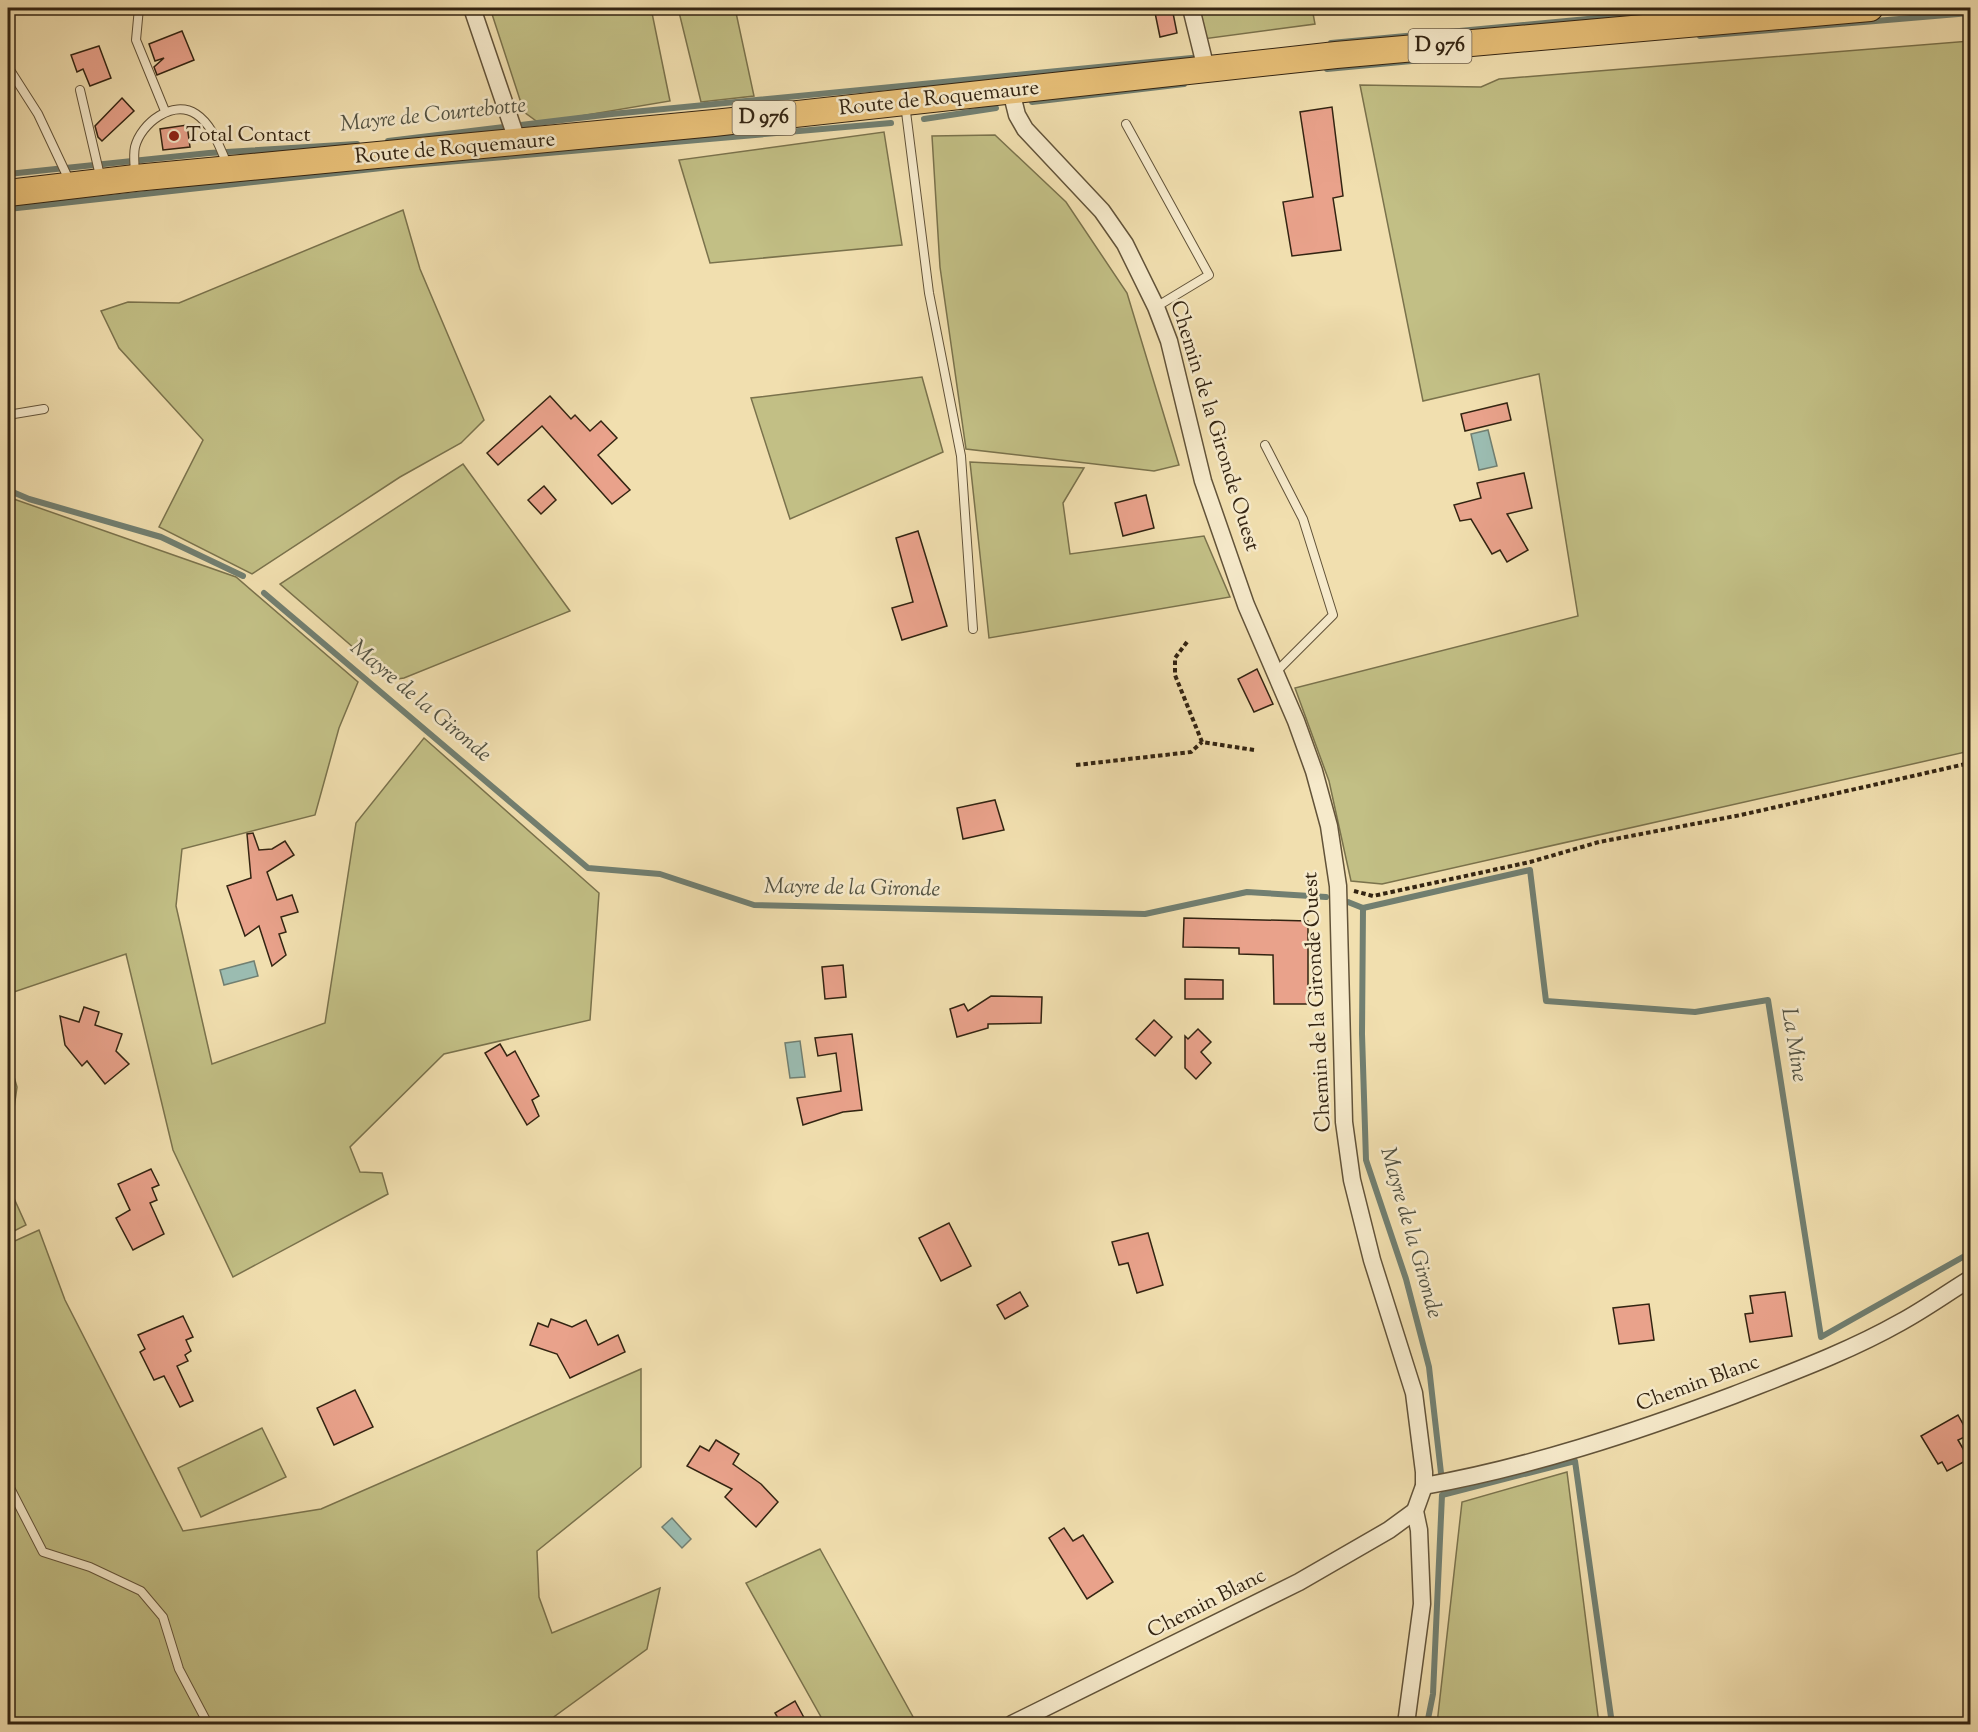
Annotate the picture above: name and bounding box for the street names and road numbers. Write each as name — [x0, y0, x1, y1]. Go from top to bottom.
road number: D 976 — [1408, 29, 1472, 63]
street label: Route de Roquemaure — [837, 74, 1041, 124]
road number: D 976 — [732, 101, 795, 135]
street label: Route de Roquemaure — [353, 125, 557, 173]
street label: Chemin de la Gironde Ouest — [1162, 297, 1266, 555]
street label: Chemin de la Gironde Ouest — [1296, 871, 1340, 1133]
street label: Chemin Blanc — [1632, 1348, 1764, 1420]
street label: Chemin Blanc — [1143, 1561, 1271, 1647]

